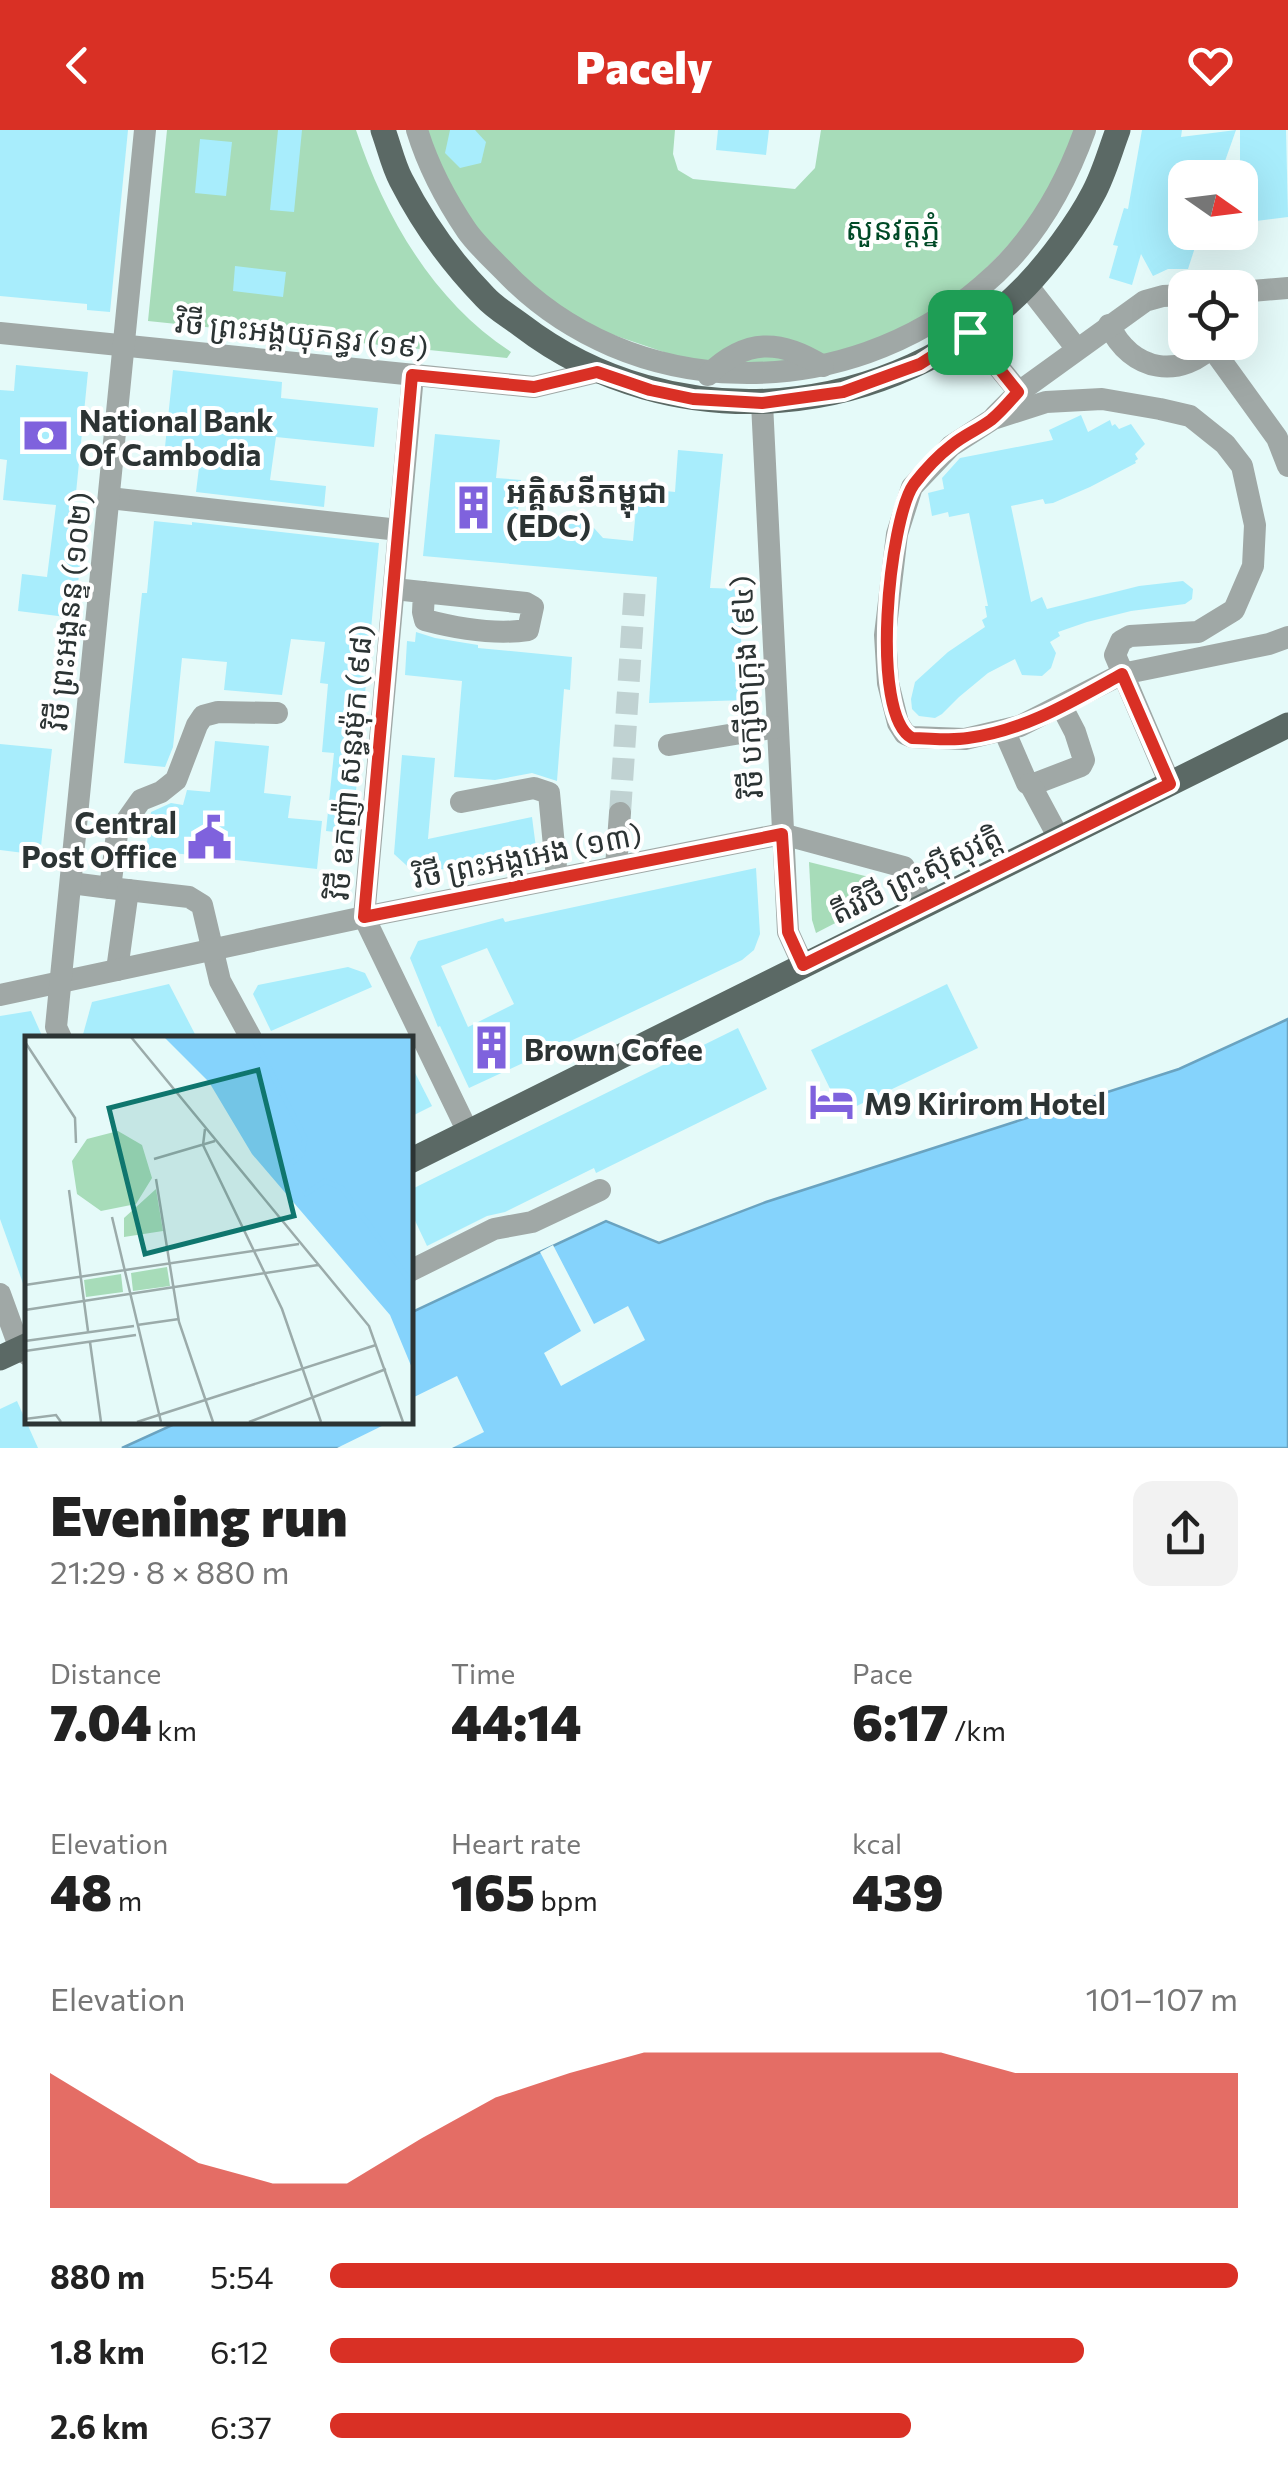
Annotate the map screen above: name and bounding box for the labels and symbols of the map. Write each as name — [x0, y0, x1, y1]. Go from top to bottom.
north arrow — [1168, 160, 1258, 250]
park label: សួនវត្ដភ្នំ — [846, 209, 940, 248]
pin — [928, 290, 1013, 375]
street label: វិថី ព្រះអង្គយុគន្ធរ (១៩) — [173, 301, 430, 367]
place label: National Bank Of Cambodia — [79, 401, 274, 472]
bank icon: National Bank Of Cambodia — [22, 412, 70, 460]
place label: អគ្គិសនីកម្ពុជា (EDC) — [506, 472, 667, 543]
building icon: អគ្គិសនីកម្ពុជា (EDC) — [449, 483, 497, 531]
street label: វិថី ព្រះអង្គនន្ទ (១០២) — [36, 490, 101, 733]
street label: វិថី បក្សីចំាក្រុង (៩៤) — [721, 574, 772, 800]
street label: វិថី ឧកញ៉ា សន្ធរម៉ុក (៩៨) — [318, 623, 381, 902]
place label: Central Post Office — [21, 803, 177, 874]
public building icon: Central Post Office — [186, 814, 234, 862]
street label: វិថី ព្រះអង្គអេង (១៣) — [409, 814, 645, 897]
street label: តីរវិថី ព្រះស៊ីសុវត្តិ — [823, 816, 1008, 933]
building icon: Brown Cofee — [467, 1024, 515, 1072]
place label: Brown Cofee — [524, 1030, 703, 1067]
inset map — [25, 1036, 412, 1423]
hotel icon: M9 Kirirom Hotel — [807, 1078, 855, 1126]
place label: M9 Kirirom Hotel — [864, 1084, 1106, 1121]

